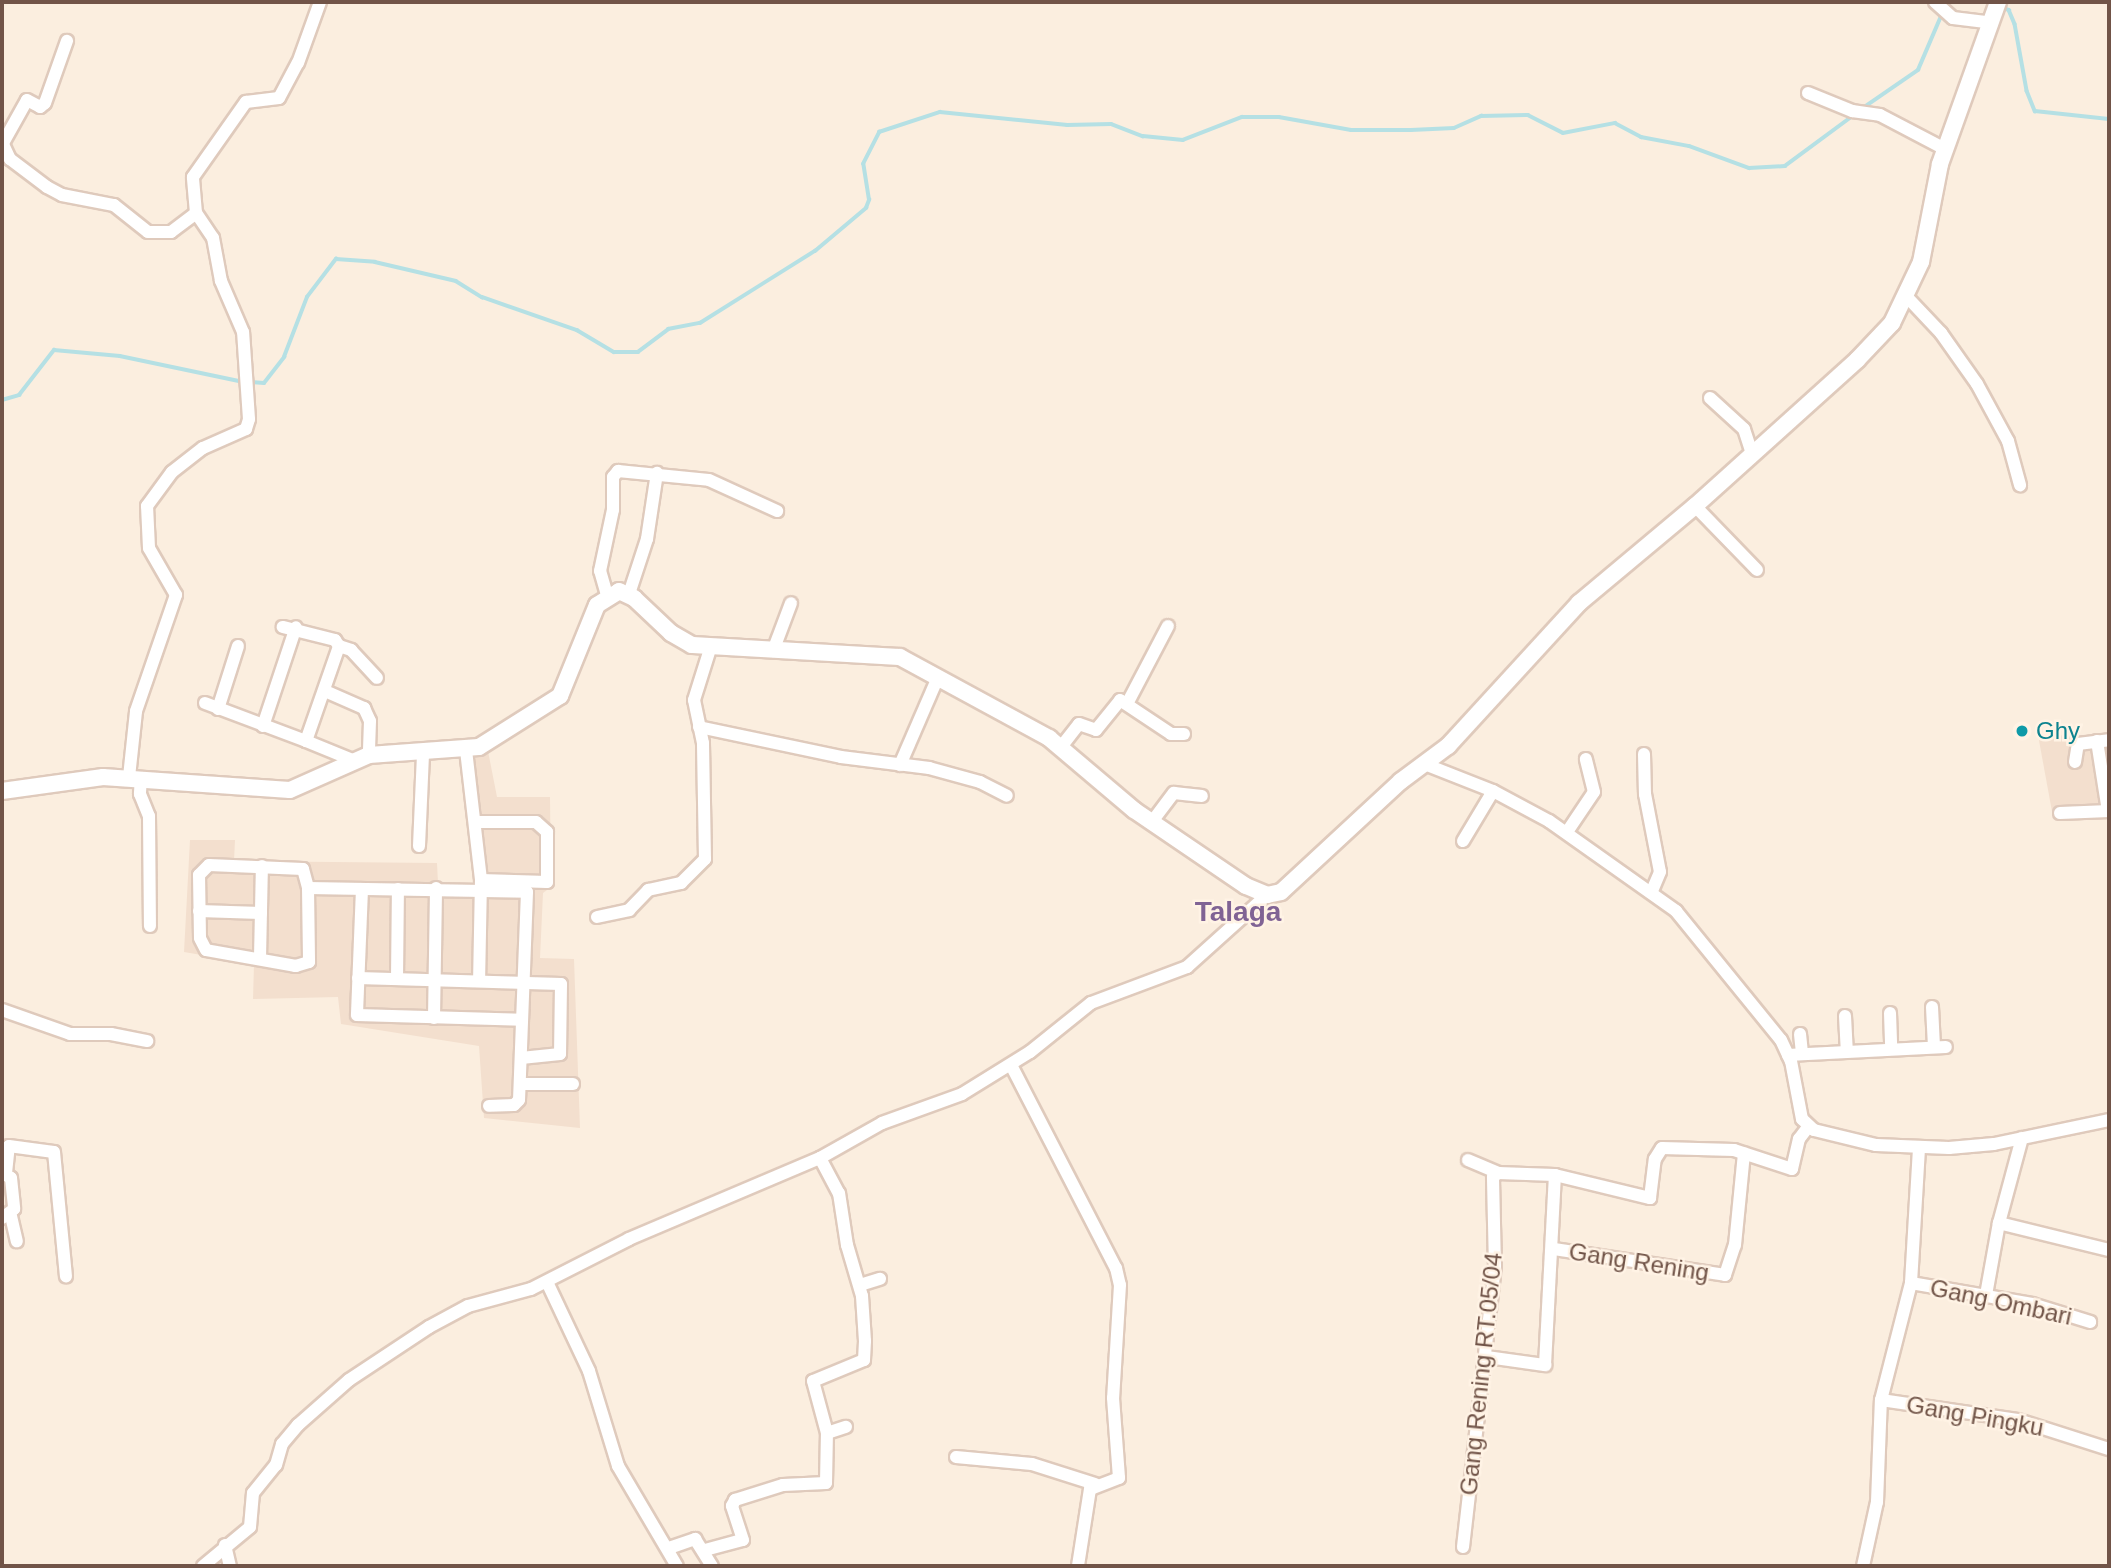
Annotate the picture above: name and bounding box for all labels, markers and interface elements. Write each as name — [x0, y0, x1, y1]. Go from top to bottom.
place label: Ghy — [2036, 717, 2080, 745]
marker: Ghy — [2014, 723, 2030, 739]
district label: Talaga — [1195, 895, 1281, 929]
street label: Gang Rening — [1567, 1237, 1711, 1287]
street label: Gang Rening RT.05/04 — [1454, 1251, 1508, 1497]
street label: Gang Ombari — [1928, 1273, 2074, 1331]
street label: Gang Pingku — [1904, 1390, 2046, 1442]

